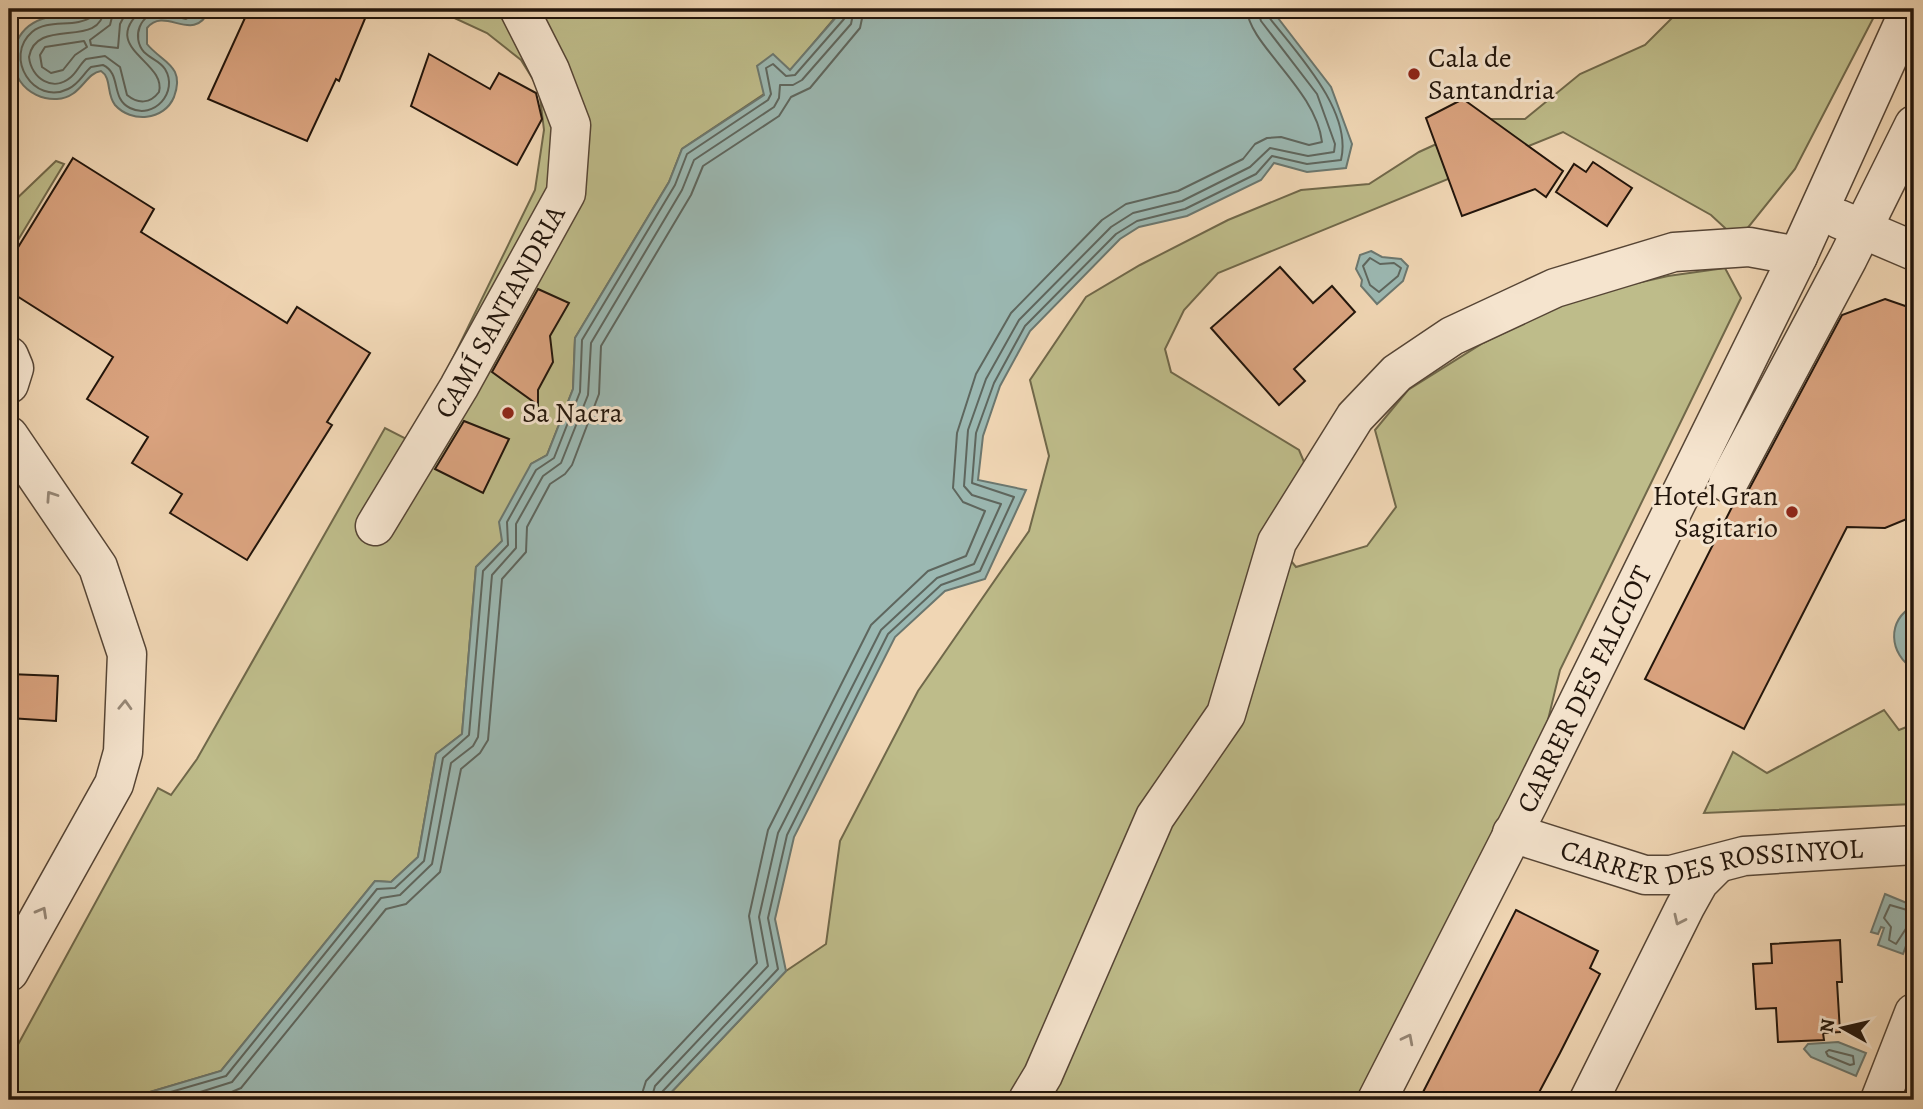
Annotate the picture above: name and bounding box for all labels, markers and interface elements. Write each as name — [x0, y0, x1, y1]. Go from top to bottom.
place label: Cala de Santandria — [1428, 39, 1555, 109]
marker: Cala de Santandria — [1406, 66, 1422, 82]
street label: CAMÍ SANTANDRIA — [425, 198, 575, 425]
place label: Sa Nacra — [522, 394, 623, 432]
marker: Sa Nacra — [500, 405, 516, 421]
place label: Hotel Gran Sagitario — [1652, 477, 1778, 547]
one-way arrow — [47, 491, 59, 504]
marker: Hotel Gran Sagitario — [1784, 504, 1800, 520]
street label: CARRER DES FALCIOT — [1508, 560, 1661, 819]
one-way arrow — [117, 699, 132, 710]
street label: CARRER DES ROSSINYOL — [1556, 829, 1865, 895]
one-way arrow — [34, 907, 47, 920]
one-way arrow — [1673, 913, 1687, 925]
north arrow — [1808, 993, 1878, 1064]
text: N — [1813, 1017, 1841, 1034]
one-way arrow — [1399, 1034, 1413, 1046]

